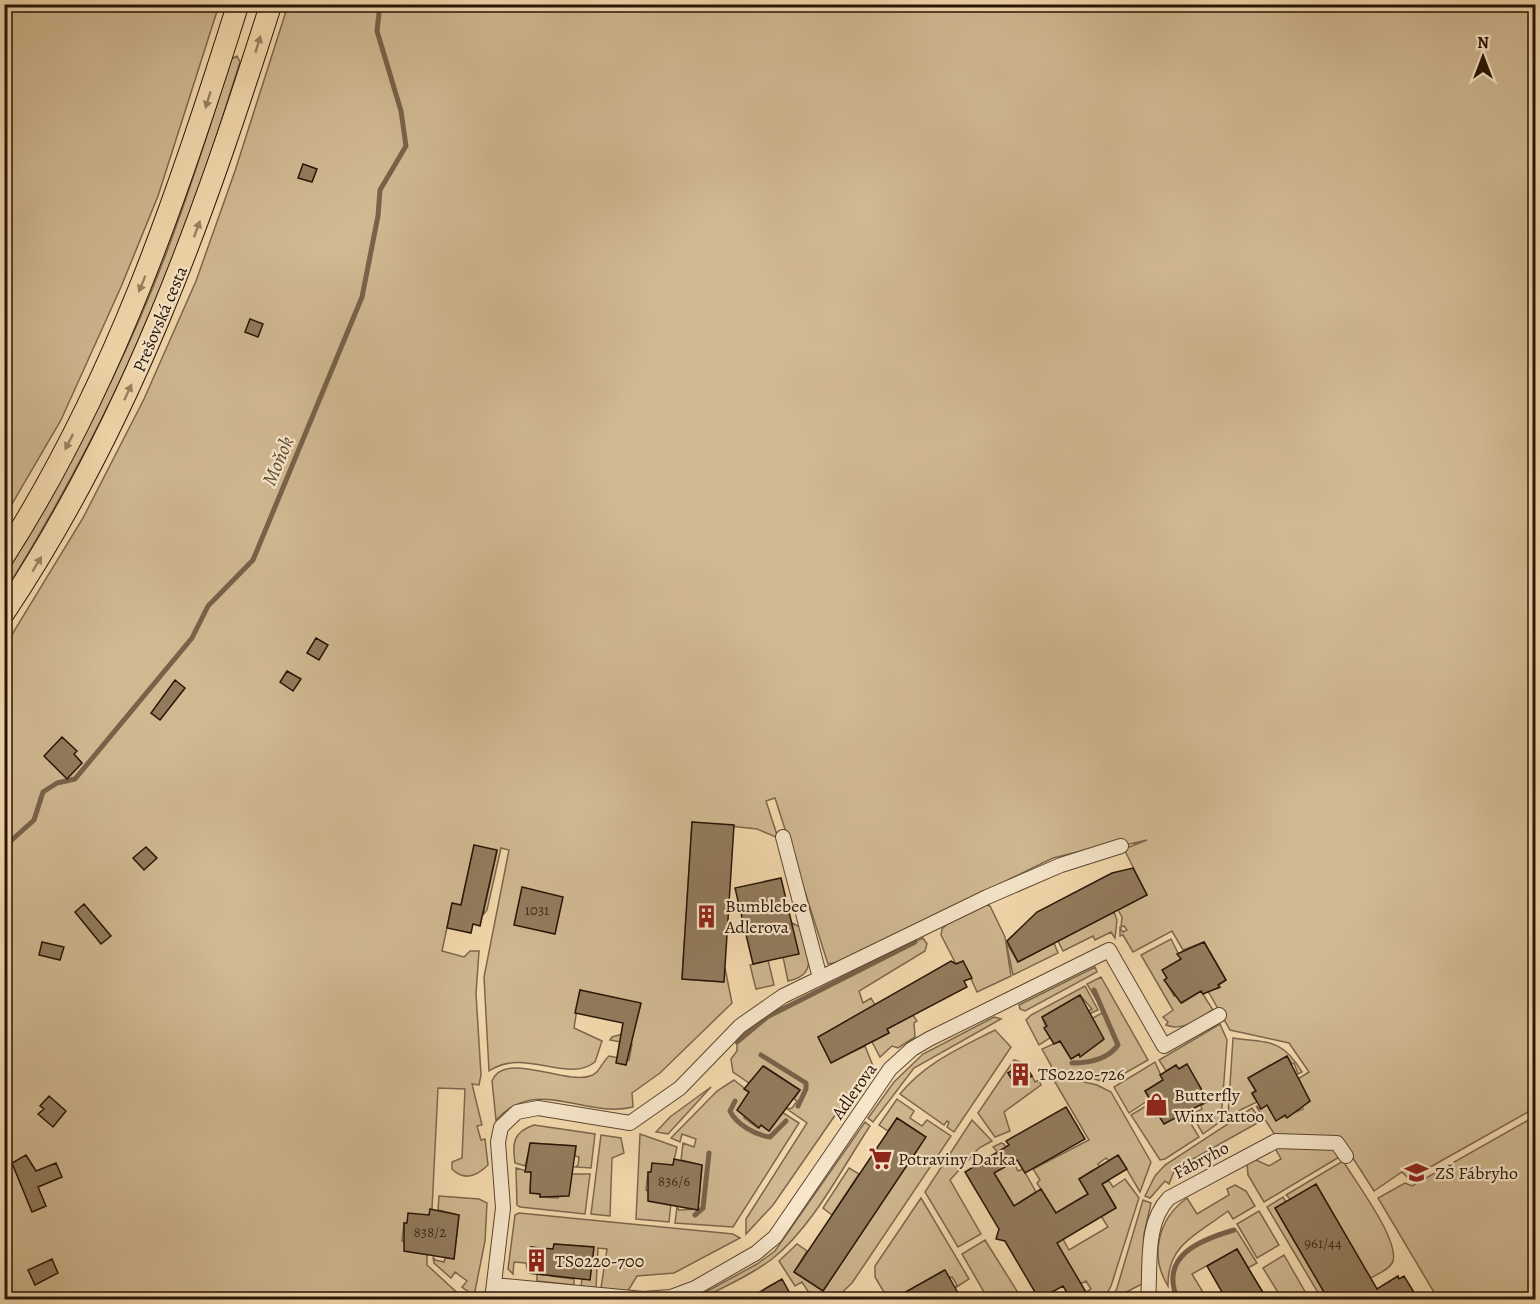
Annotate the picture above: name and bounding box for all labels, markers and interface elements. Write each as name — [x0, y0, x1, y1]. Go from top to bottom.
north arrow — [1453, 27, 1513, 87]
text: N — [1477, 32, 1489, 54]
one-way arrow — [254, 35, 263, 53]
one-way arrow — [202, 91, 212, 109]
one-way arrow — [192, 220, 202, 238]
street label: Prešovská cesta — [127, 262, 193, 376]
one-way arrow — [137, 275, 146, 293]
one-way arrow — [123, 384, 132, 401]
water label: Moňok — [256, 432, 300, 490]
one-way arrow — [64, 434, 74, 451]
one-way arrow — [31, 556, 42, 572]
place label: Bumblebee Adlerova — [724, 894, 807, 939]
house number: 1031 — [525, 900, 549, 920]
building icon: Bumblebee Adlerova — [694, 903, 720, 929]
street label: Adlerova — [825, 1057, 882, 1125]
building icon: TS0220-726 — [1007, 1061, 1033, 1087]
place label: TS0220-726 — [1038, 1062, 1125, 1086]
place label: Butterfly Winx Tattoo — [1173, 1083, 1264, 1128]
shop icon: Butterfly Winx Tattoo — [1143, 1092, 1169, 1118]
street label: Fábryho — [1169, 1135, 1233, 1185]
supermarket icon: Potraviny Darka — [867, 1146, 893, 1172]
place label: Potraviny Darka — [898, 1147, 1016, 1171]
school or university icon: ZŠ Fábryho — [1404, 1160, 1430, 1186]
place label: ZŠ Fábryho — [1435, 1161, 1518, 1185]
house number: 836/6 — [658, 1171, 690, 1191]
house number: 838/2 — [414, 1222, 446, 1242]
house number: 961/44 — [1304, 1233, 1342, 1253]
building icon: TS0220-700 — [524, 1248, 550, 1274]
place label: TS0220-700 — [555, 1249, 644, 1273]

